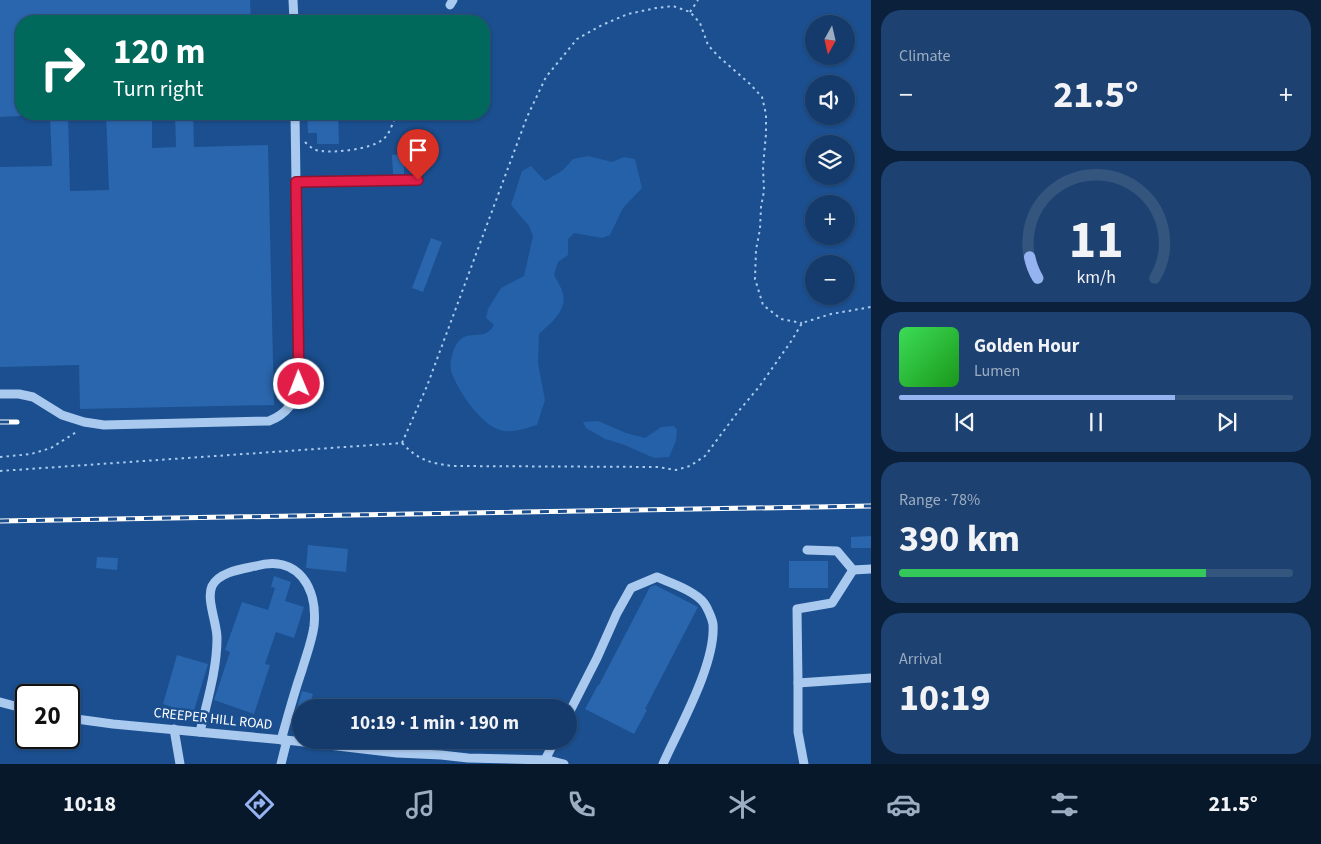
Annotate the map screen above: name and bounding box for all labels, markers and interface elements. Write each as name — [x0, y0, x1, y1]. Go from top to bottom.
north arrow — [805, 15, 855, 65]
map controls — [805, 15, 855, 305]
text: 120 m — [113, 27, 205, 77]
icon: right — [30, 35, 95, 100]
text: Climate — [899, 45, 950, 67]
text: 21.5° — [1053, 68, 1139, 122]
text: Turn right — [113, 73, 203, 105]
button: sound — [805, 75, 855, 125]
text: − — [899, 75, 913, 115]
text: + — [1279, 75, 1293, 115]
pin — [397, 129, 439, 180]
button: layers — [805, 135, 855, 185]
icon: arrive — [404, 136, 432, 164]
button: + — [805, 195, 855, 245]
text: 11 — [1069, 204, 1123, 278]
button: − — [805, 255, 855, 305]
text: km/h — [1076, 265, 1116, 290]
text: Golden Hour — [974, 333, 1079, 360]
position arrow — [272, 357, 324, 409]
text: Lumen — [974, 360, 1020, 382]
icon: previous — [951, 408, 979, 436]
icon: pause — [1082, 408, 1110, 436]
icon: next — [1213, 408, 1241, 436]
text: Range · 78% — [899, 489, 980, 511]
text: 390 km — [899, 512, 1020, 566]
text: Arrival — [899, 648, 942, 670]
text: 10:19 — [899, 671, 991, 725]
speed limit sign: 20 — [15, 684, 80, 749]
street label: CREEPER HILL ROAD — [153, 703, 273, 735]
text: 10:19 · 1 min · 190 m — [350, 710, 519, 737]
icon: directions — [242, 787, 277, 822]
icon: music — [403, 787, 438, 822]
icon: phone — [564, 787, 599, 822]
icon: climate — [725, 787, 760, 822]
icon: car — [886, 787, 921, 822]
icon: filters — [1047, 787, 1082, 822]
text: 10:18 — [63, 788, 116, 820]
text: 21.5° — [1208, 788, 1258, 820]

